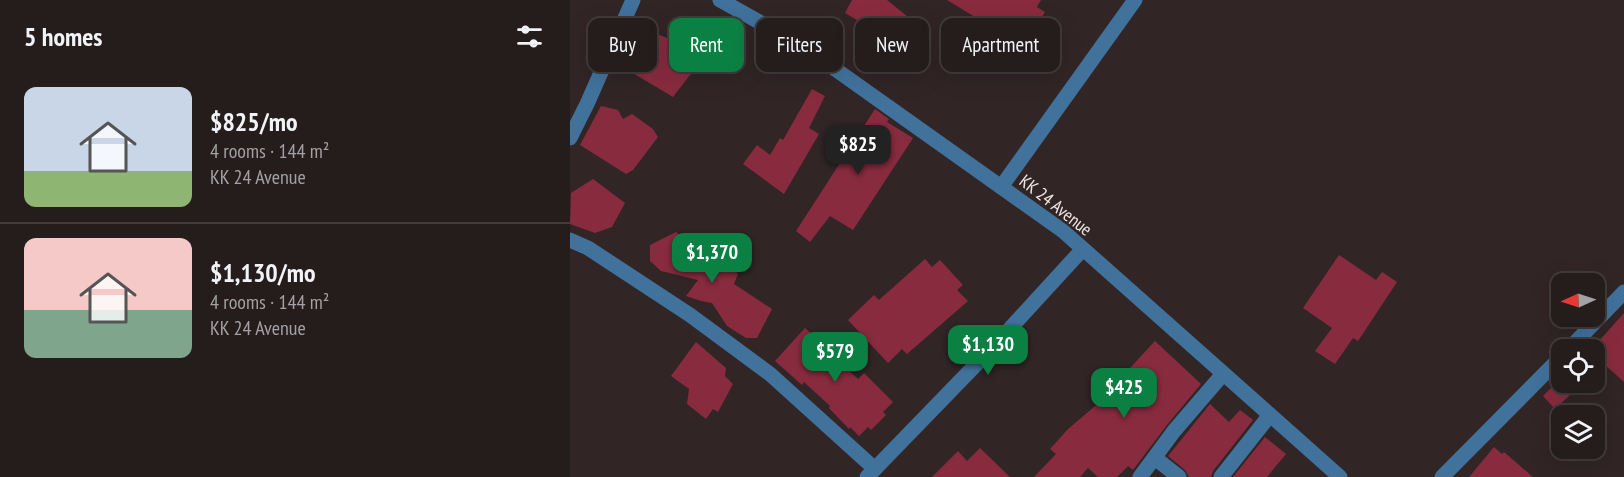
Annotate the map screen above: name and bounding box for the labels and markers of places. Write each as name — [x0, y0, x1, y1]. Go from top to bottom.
pin: $825 — [822, 125, 894, 176]
pin: $1,370 — [663, 233, 761, 284]
pin: $1,130 — [939, 325, 1037, 376]
pin: $579 — [799, 332, 871, 383]
pin: $425 — [1088, 368, 1160, 419]

